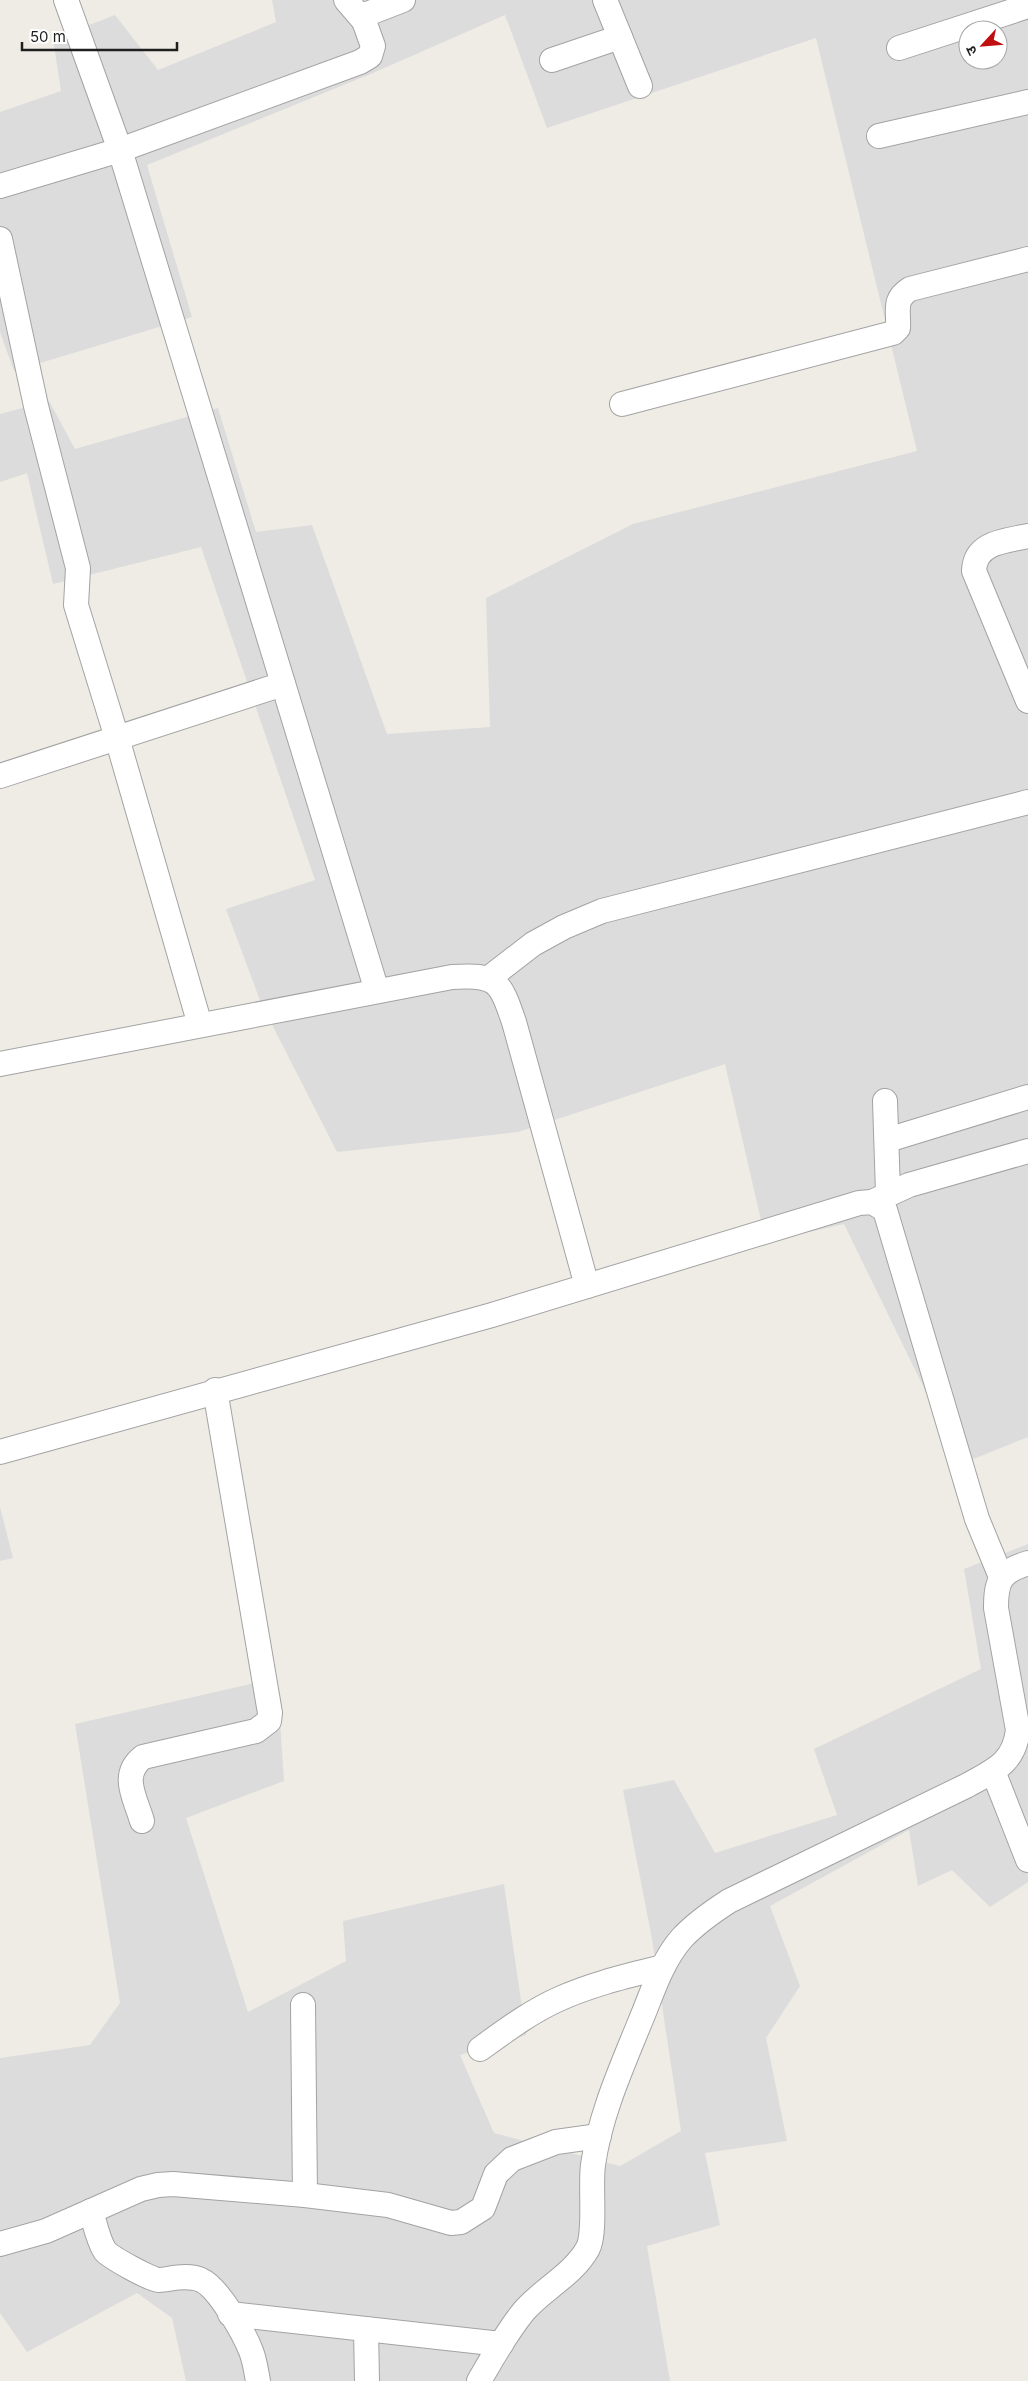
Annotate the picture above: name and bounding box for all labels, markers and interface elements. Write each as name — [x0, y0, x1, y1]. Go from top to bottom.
scale bar — [22, 20, 178, 52]
north arrow — [958, 20, 1008, 70]
text: 50 m — [30, 27, 66, 46]
text: उ — [961, 43, 980, 58]

